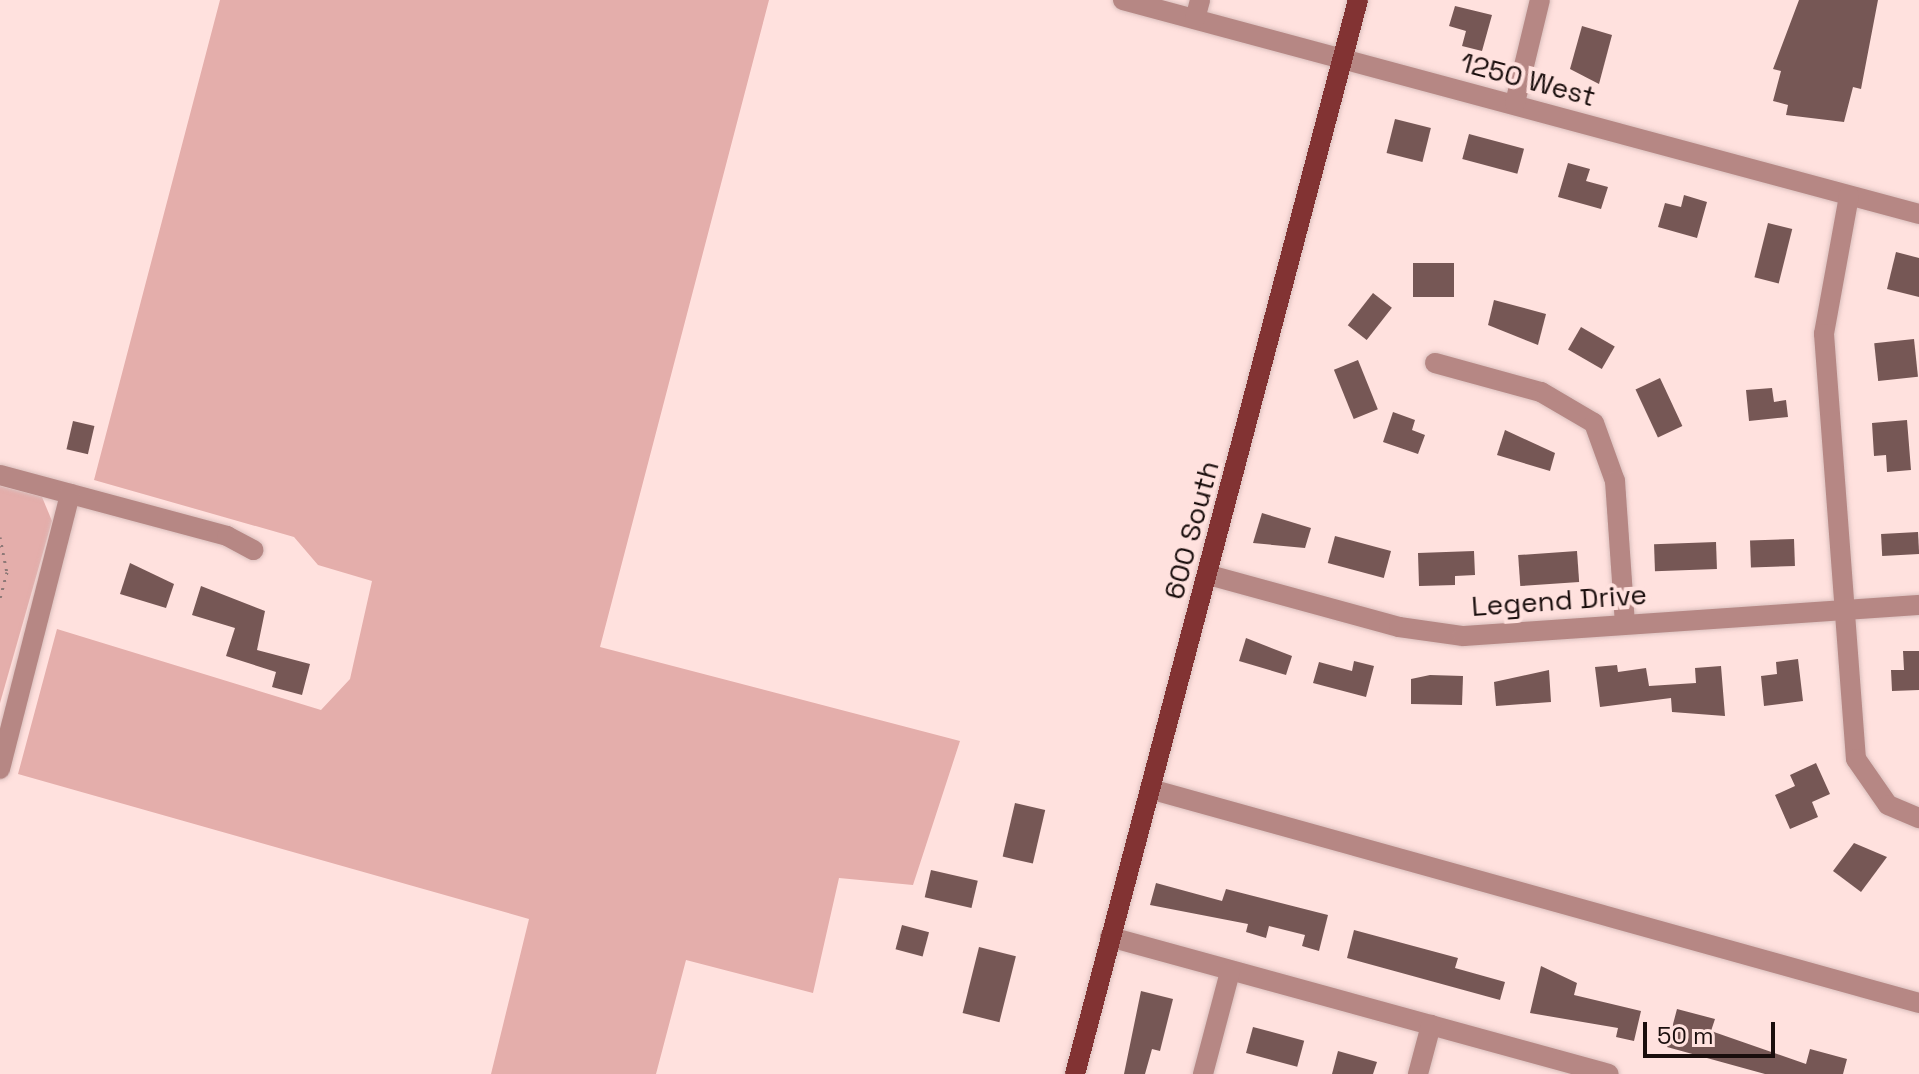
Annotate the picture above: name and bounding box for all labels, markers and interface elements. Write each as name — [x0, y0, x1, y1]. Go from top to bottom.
street label: 1250 West — [1457, 45, 1599, 113]
street label: 600 South — [1156, 457, 1226, 603]
street label: Legend Drive — [1470, 577, 1648, 623]
scale bar — [1647, 1006, 1779, 1056]
text: 50 m — [1657, 1020, 1714, 1051]

